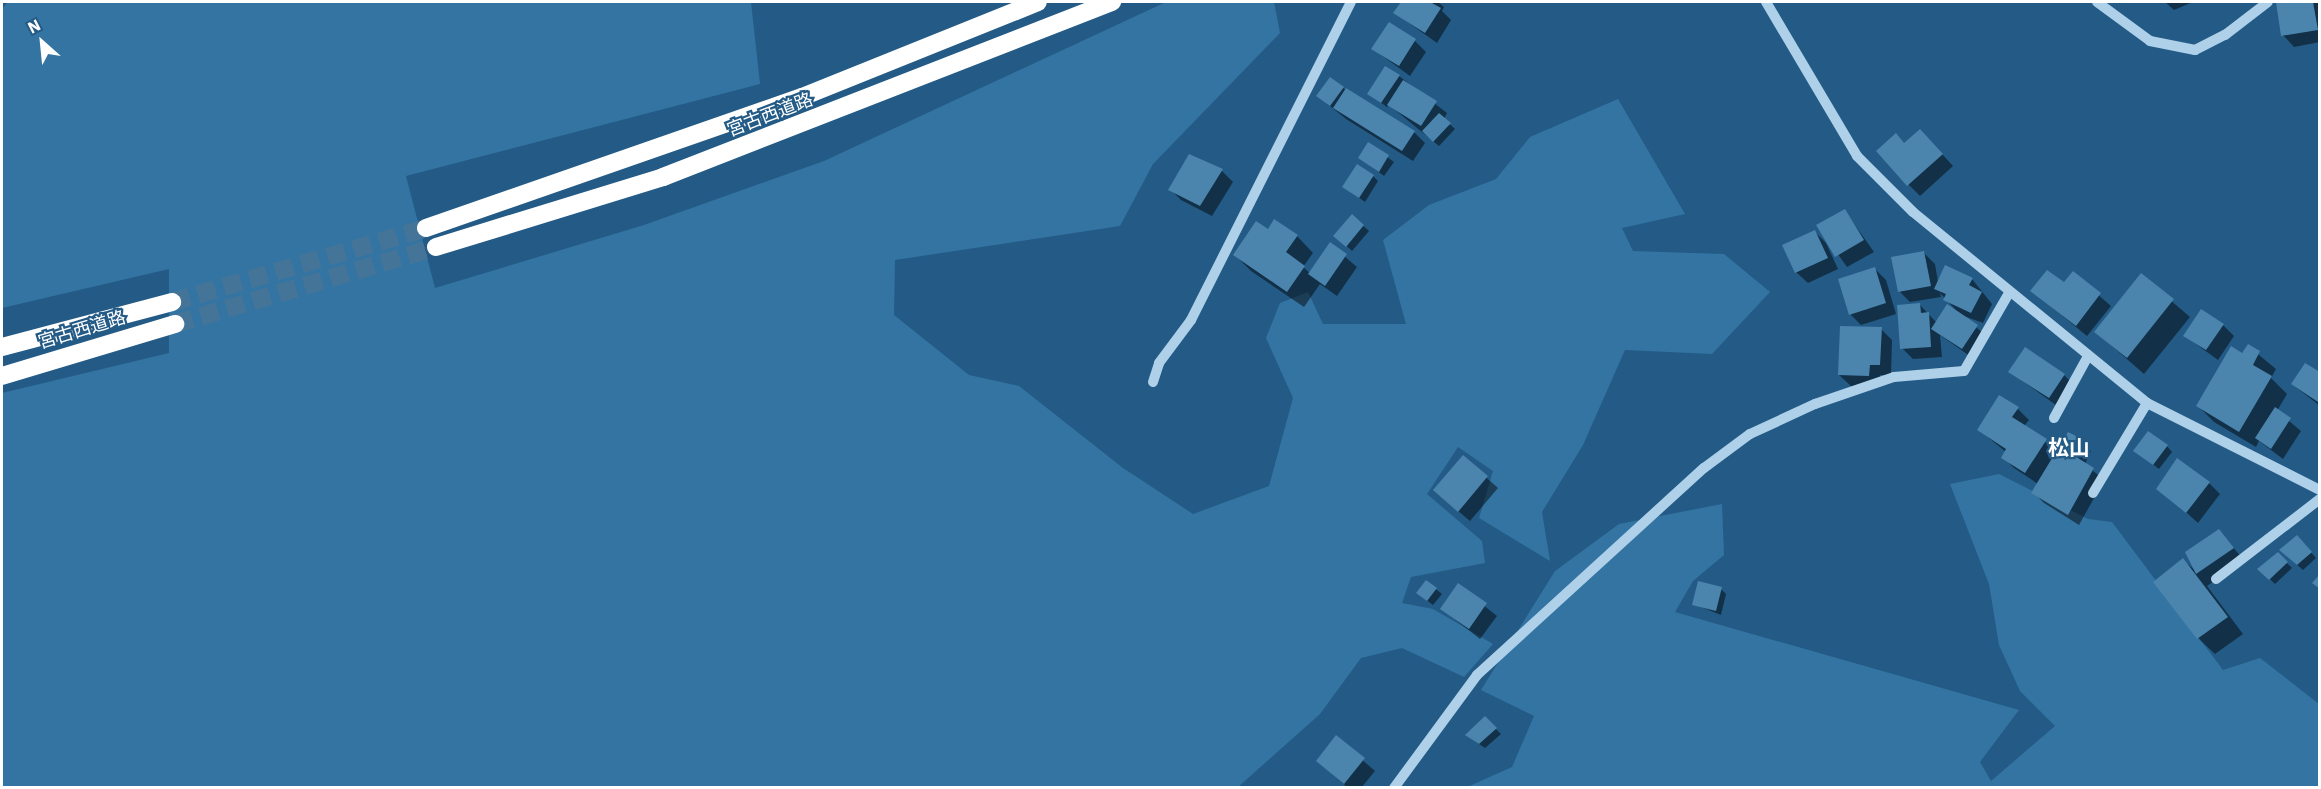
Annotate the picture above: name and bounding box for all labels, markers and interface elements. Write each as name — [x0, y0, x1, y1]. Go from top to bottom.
north arrow — [12, 12, 72, 72]
text: N — [24, 14, 44, 38]
street label: 宮古西道路 — [724, 89, 816, 141]
street label: 宮古西道路 — [36, 307, 128, 353]
district label: 松山 — [2048, 434, 2090, 460]

